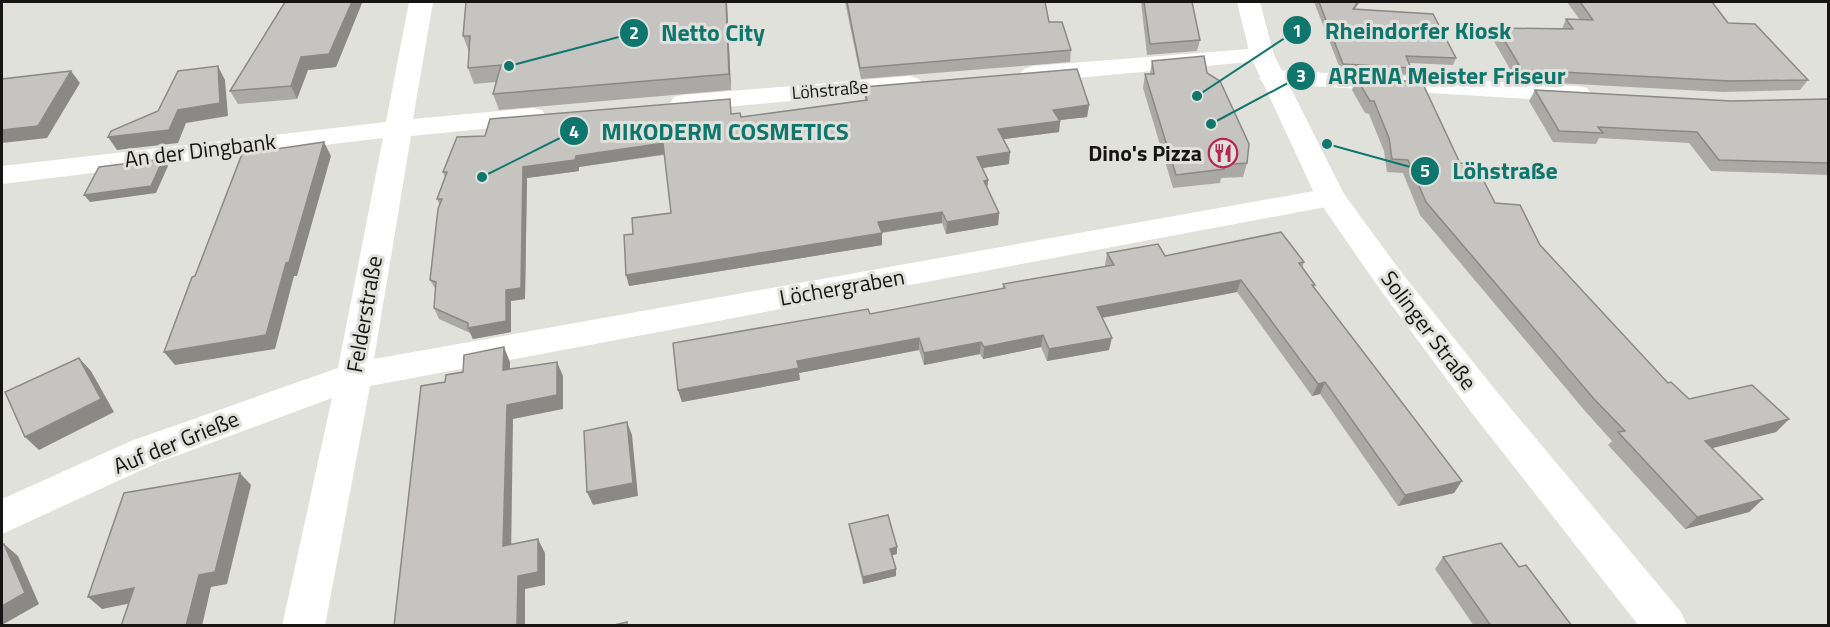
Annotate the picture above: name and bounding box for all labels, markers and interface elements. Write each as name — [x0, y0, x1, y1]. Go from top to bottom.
callout: Rheindorfer Kiosk — [1282, 9, 1523, 51]
callout: Netto City — [619, 12, 777, 54]
text: Rheindorfer Kiosk — [1325, 12, 1512, 48]
text: Netto City — [661, 14, 765, 50]
text: 1 — [1292, 17, 1302, 44]
text: 2 — [629, 19, 639, 46]
callout: ARENA Meister Friseur — [1286, 55, 1578, 97]
text: ARENA Meister Friseur — [1328, 57, 1566, 93]
text: 3 — [1296, 62, 1306, 89]
street label: Löhstraße — [790, 73, 870, 106]
callout: MIKODERM COSMETICS — [559, 110, 860, 152]
text: MIKODERM COSMETICS — [601, 113, 849, 149]
text: 4 — [569, 118, 579, 145]
street label: An der Dingbank — [122, 124, 278, 176]
place label: Dino's Pizza — [1088, 136, 1202, 170]
restaurant icon: Dino's Pizza — [1207, 137, 1239, 169]
callout: Löhstraße — [1410, 150, 1570, 192]
text: Löhstraße — [1452, 152, 1558, 188]
text: 5 — [1420, 157, 1430, 184]
street label: Felderstraße — [337, 253, 391, 375]
street label: Löchergraben — [777, 259, 907, 315]
street label: Solinger Straße — [1373, 263, 1485, 397]
street label: Auf der Grieße — [108, 401, 244, 483]

